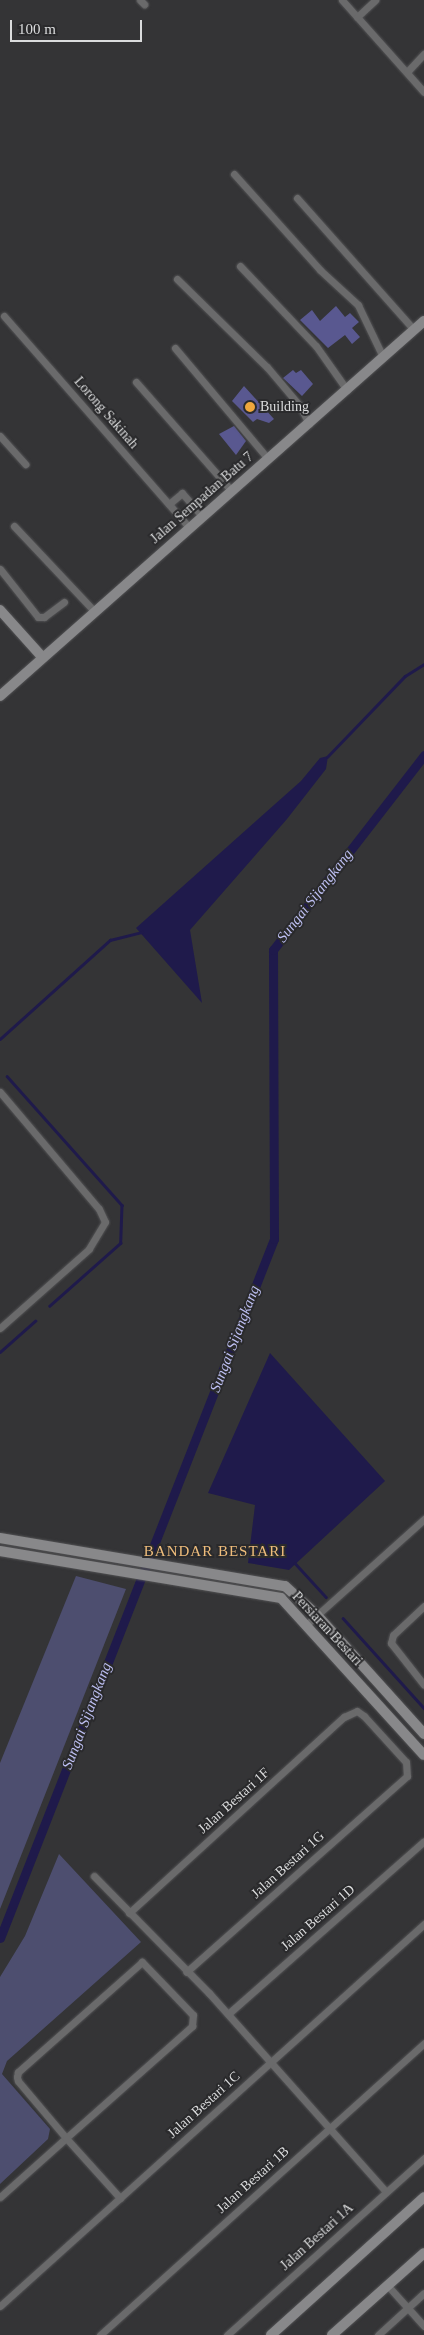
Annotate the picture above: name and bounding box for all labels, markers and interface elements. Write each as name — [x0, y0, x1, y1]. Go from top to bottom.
scale bar — [12, 10, 145, 42]
text: 100 m — [18, 21, 56, 37]
street label: Lorong Sakinah — [70, 374, 142, 452]
place label: Building — [260, 399, 309, 415]
marker: Building — [244, 401, 256, 413]
street label: Jalan Sempadan Batu 7 — [147, 449, 257, 547]
water label: Sungai Sijangkang — [273, 846, 357, 946]
water label: Sungai Sijangkang — [206, 1283, 264, 1395]
district label: BANDAR BESTARI — [142, 1543, 288, 1561]
street label: Persiaran Bestari — [288, 1588, 366, 1670]
water label: Sungai Sijangkang — [58, 1660, 116, 1772]
street label: Jalan Bestari 1F — [195, 1765, 273, 1837]
street label: Jalan Bestari 1G — [248, 1828, 328, 1902]
street label: Jalan Bestari 1D — [278, 1881, 358, 1955]
street label: Jalan Bestari 1C — [164, 2068, 244, 2142]
street label: Jalan Bestari 1B — [213, 2143, 293, 2217]
street label: Jalan Bestari 1A — [277, 2200, 357, 2274]

